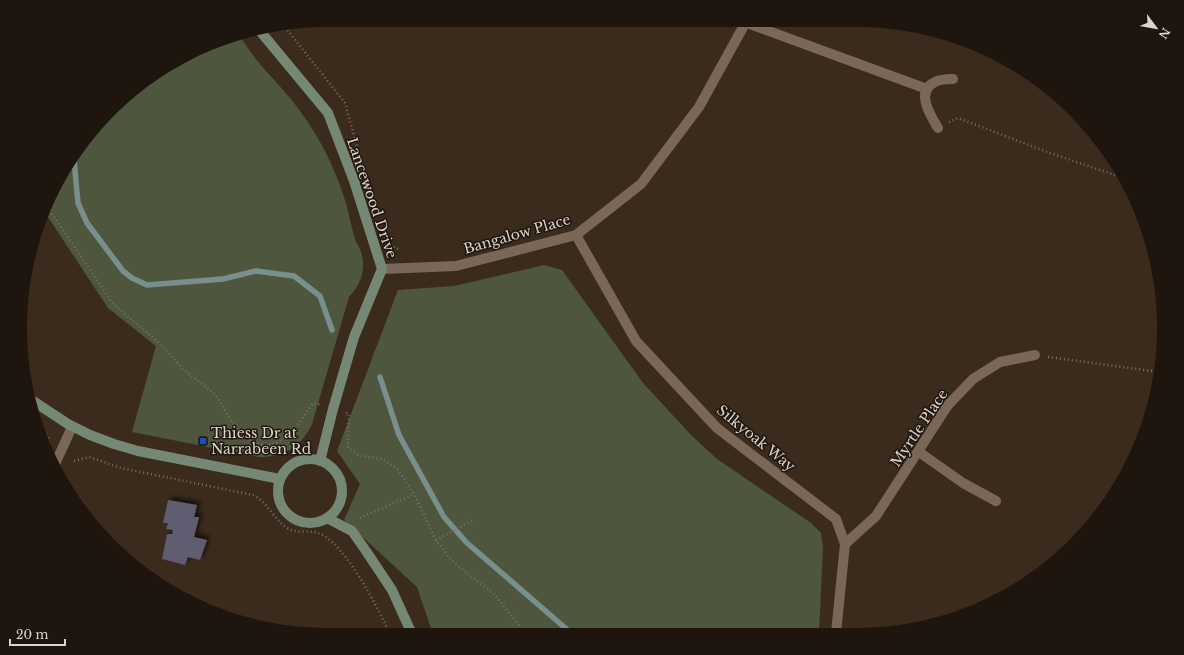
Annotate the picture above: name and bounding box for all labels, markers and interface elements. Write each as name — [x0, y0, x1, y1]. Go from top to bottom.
north arrow — [1136, 8, 1176, 48]
text: N — [1155, 25, 1173, 42]
street label: Lancewood Drive — [343, 135, 401, 261]
street label: Bangalow Place — [461, 210, 573, 258]
street label: Myrtle Place — [886, 386, 952, 470]
street label: Silkyoak Way — [713, 401, 799, 475]
place label: Thiess Dr at Narrabeen Rd — [211, 424, 312, 458]
marker: Thiess Dr at Narrabeen Rd — [198, 436, 208, 446]
scale bar — [10, 621, 65, 647]
text: 20 m — [16, 627, 48, 642]

